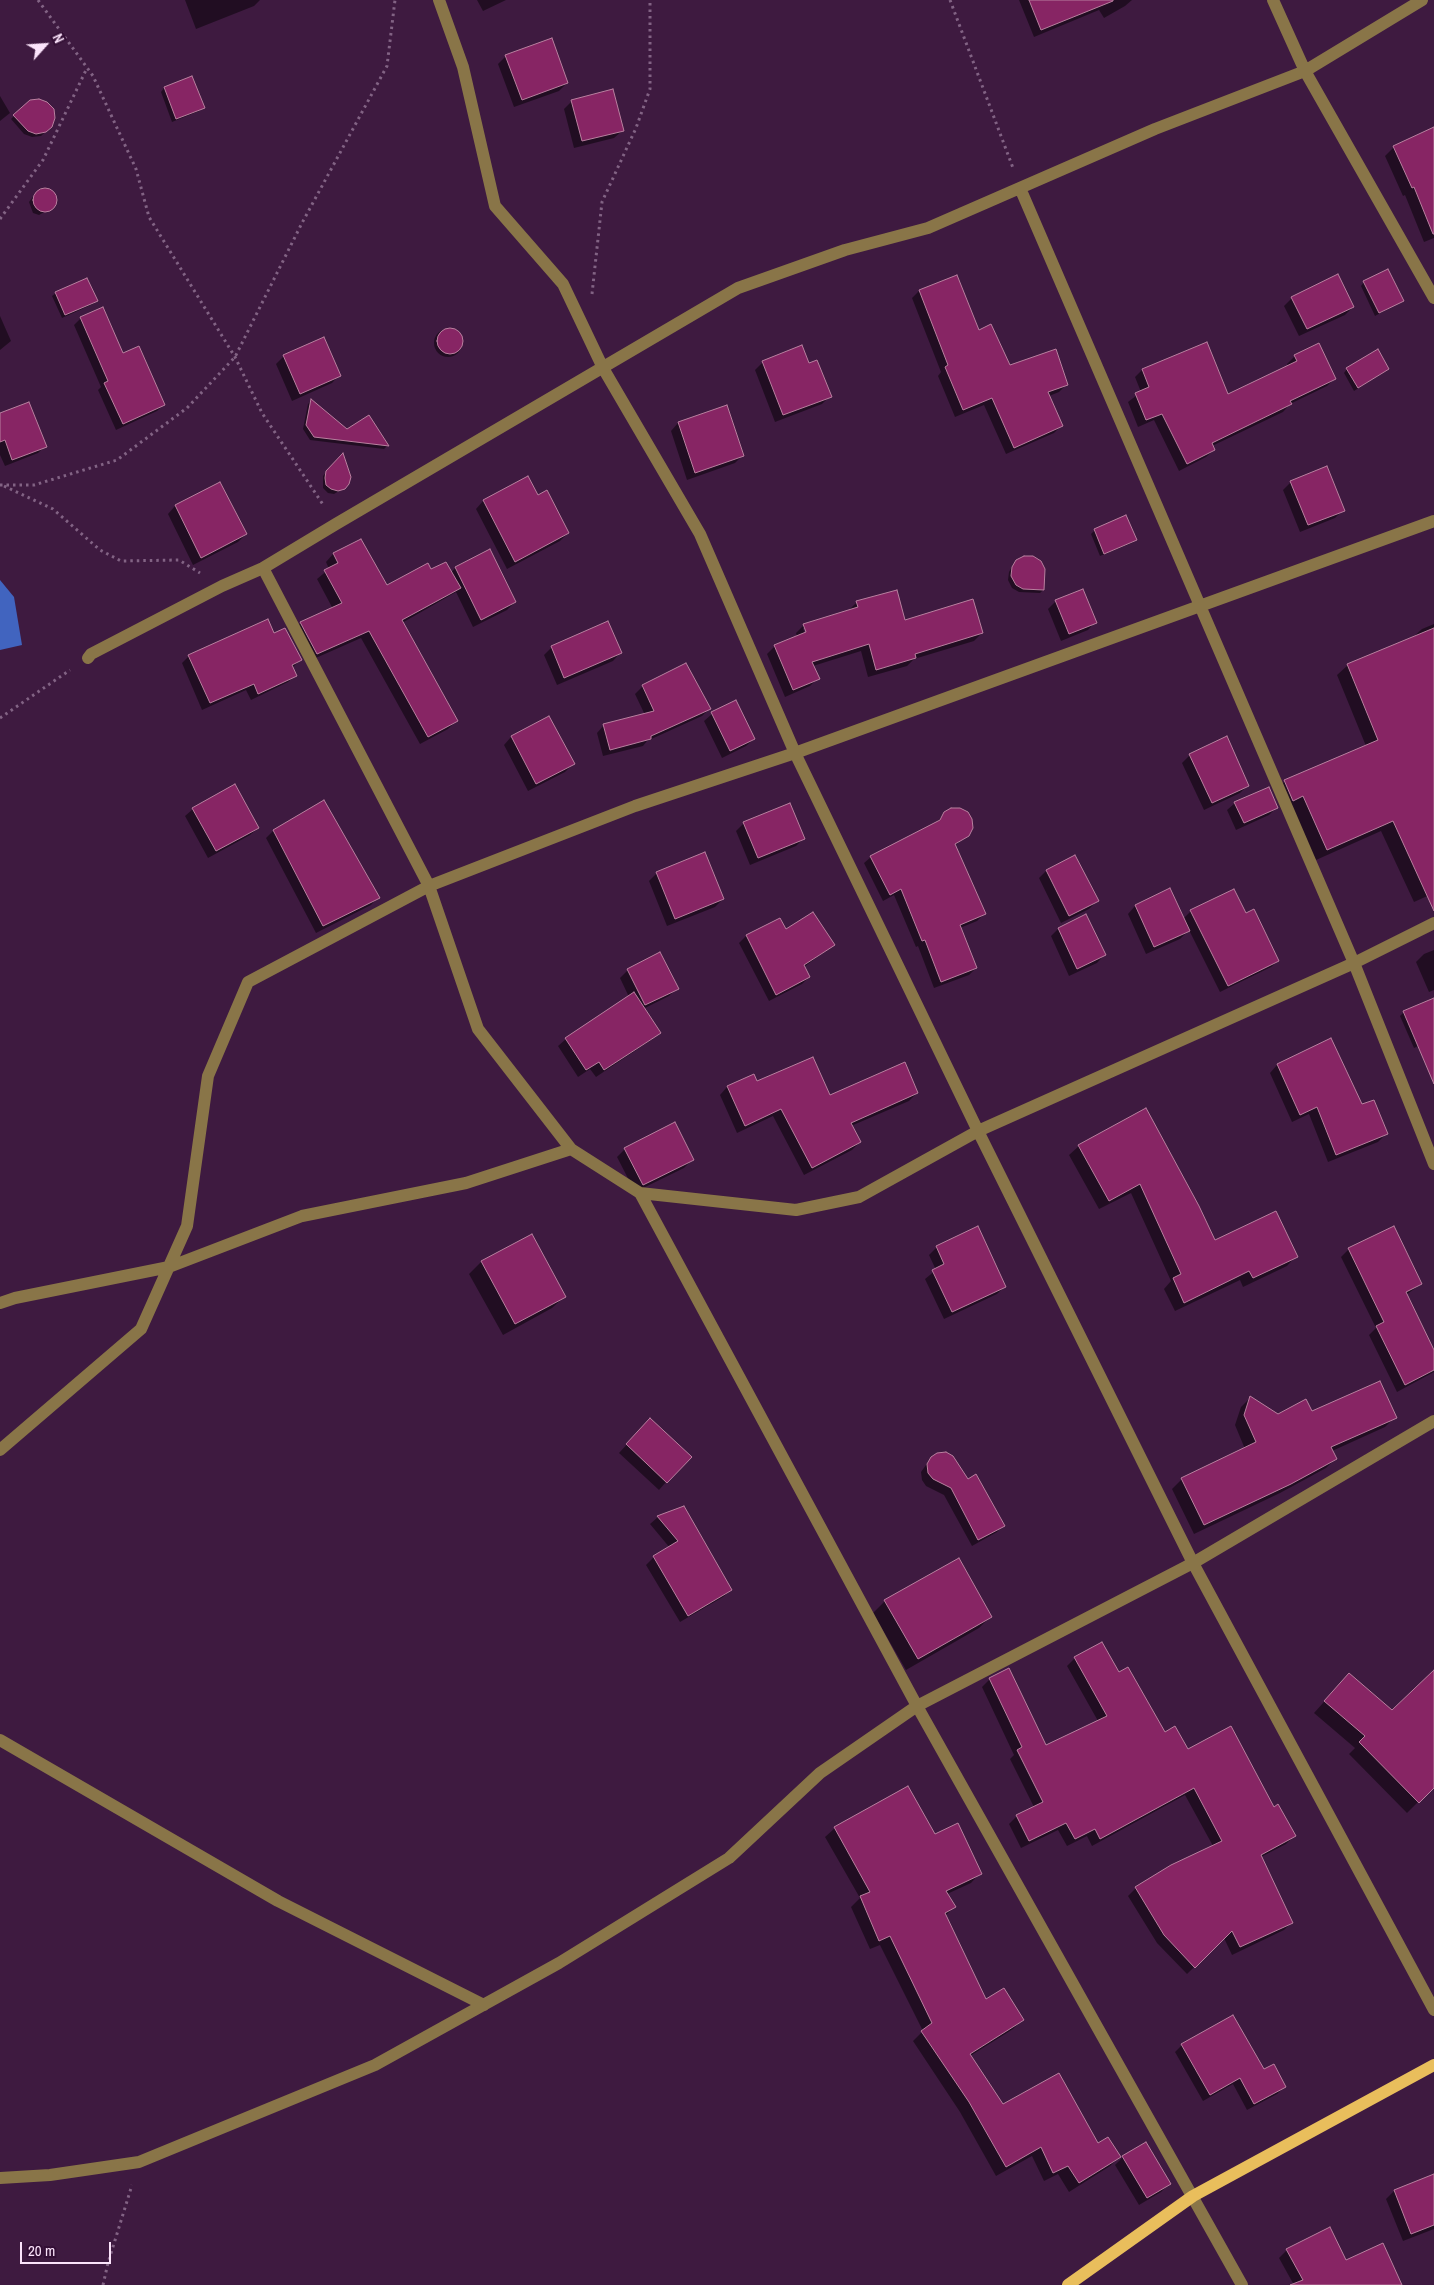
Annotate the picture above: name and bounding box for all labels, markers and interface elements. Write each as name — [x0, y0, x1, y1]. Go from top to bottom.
north arrow — [20, 20, 70, 70]
text: N — [49, 31, 68, 46]
scale bar — [22, 2232, 114, 2264]
text: 20 m — [28, 2240, 55, 2261]

